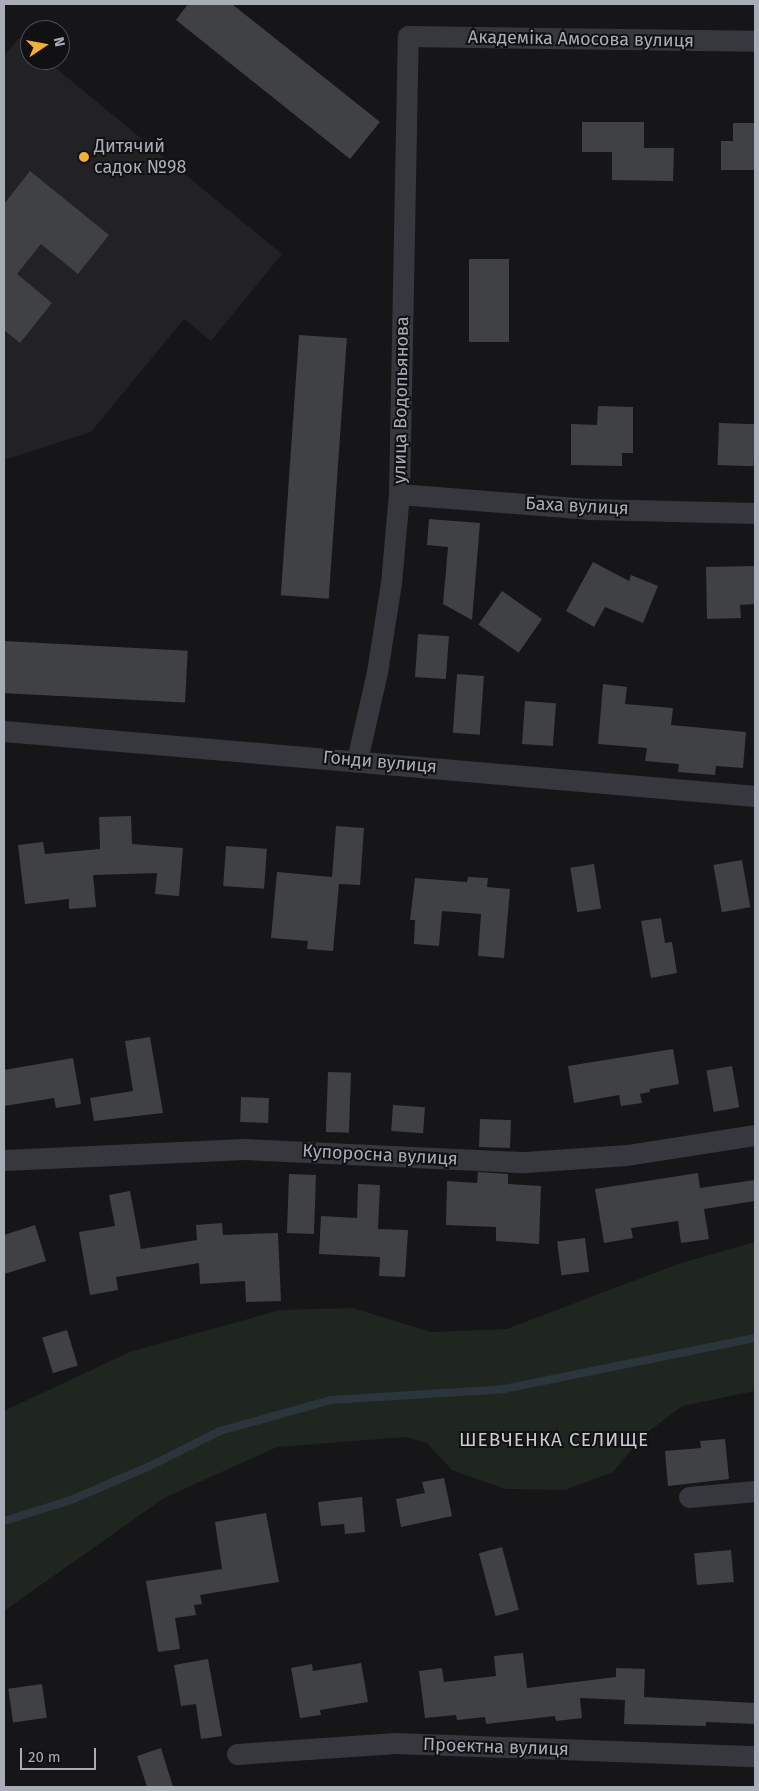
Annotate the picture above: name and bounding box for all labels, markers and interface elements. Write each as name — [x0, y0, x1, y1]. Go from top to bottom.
north arrow — [20, 20, 70, 70]
street label: Академіка Амосова вулиця — [468, 26, 694, 52]
text: N — [50, 36, 68, 48]
place label: Дитячий садок №98 — [94, 136, 186, 178]
marker: Дитячий садок №98 — [78, 151, 90, 163]
street label: улица Водопьянова — [389, 316, 413, 484]
street label: Баха вулиця — [525, 493, 629, 519]
street label: Гонди вулиця — [322, 746, 438, 778]
street label: Купоросна вулиця — [302, 1140, 458, 1170]
district label: ШЕВЧЕНКА СЕЛИЩЕ — [457, 1429, 651, 1451]
street label: Проектна вулиця — [423, 1734, 569, 1760]
scale bar — [22, 1738, 99, 1770]
text: 20 m — [28, 1748, 61, 1766]

